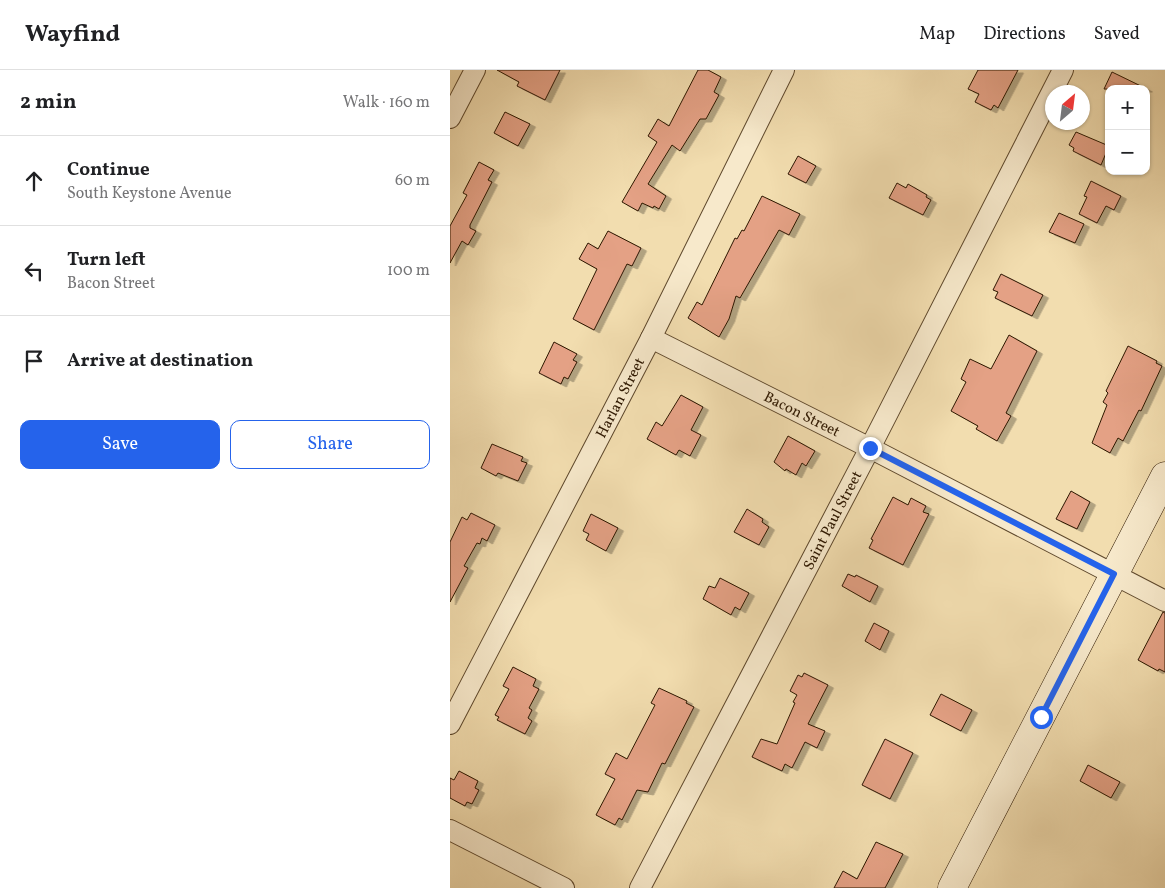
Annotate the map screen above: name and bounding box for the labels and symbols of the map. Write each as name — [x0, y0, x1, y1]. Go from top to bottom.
north arrow — [1045, 85, 1090, 130]
street label: Harlan Street — [592, 354, 651, 442]
street label: Bacon Street — [760, 387, 843, 443]
route end — [859, 437, 882, 460]
street label: Saint Paul Street — [799, 468, 868, 574]
route start — [1030, 706, 1053, 729]

